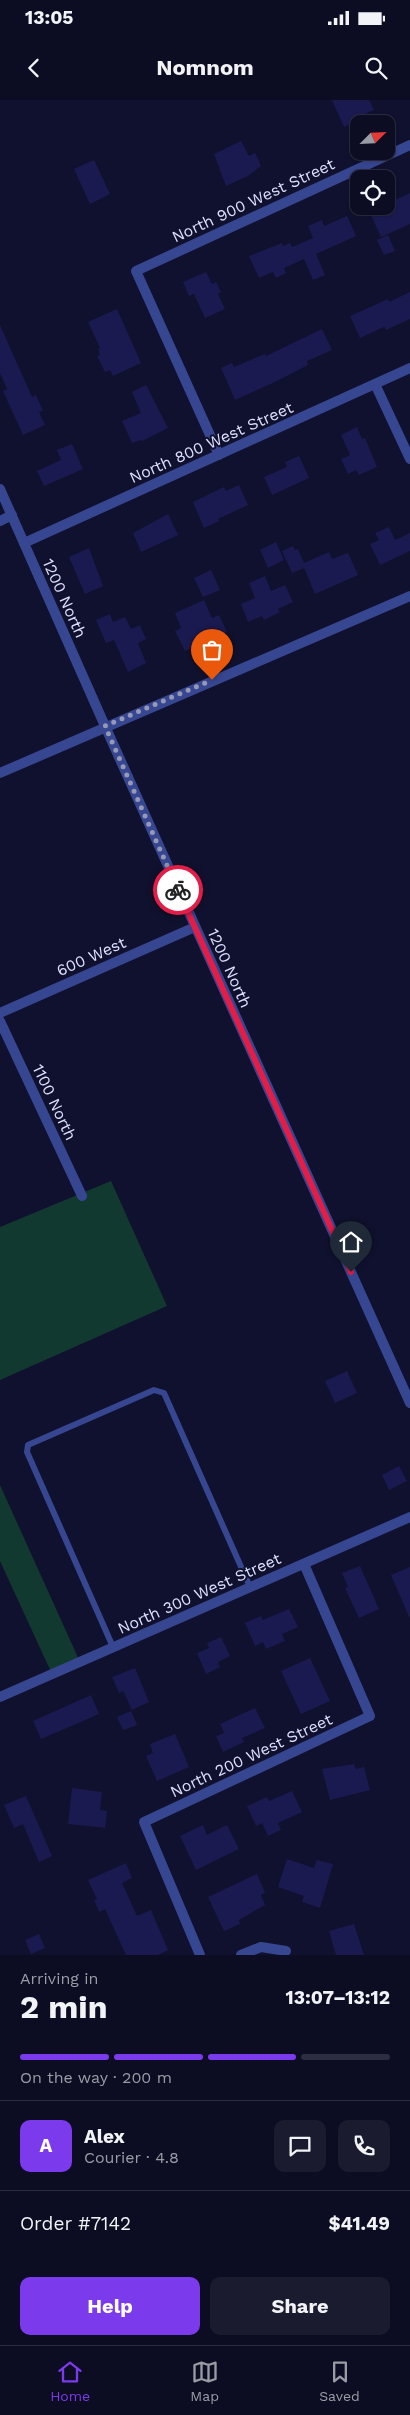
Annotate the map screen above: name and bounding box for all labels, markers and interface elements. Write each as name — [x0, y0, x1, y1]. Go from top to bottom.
text: 13:05 — [25, 6, 73, 29]
icon: back — [20, 54, 48, 82]
icon: search — [362, 54, 390, 82]
text: Nomnom — [156, 55, 254, 80]
north arrow — [350, 115, 395, 160]
map controls — [350, 115, 395, 215]
street label: North 900 West Street — [169, 154, 338, 246]
button: locate — [350, 170, 395, 215]
street label: North 800 West Street — [126, 398, 296, 487]
street label: 1200 North — [39, 556, 90, 641]
pin — [191, 629, 233, 680]
icon: bag — [198, 636, 226, 664]
courier — [153, 865, 203, 915]
icon: bike — [164, 876, 192, 904]
street label: 1200 North — [204, 926, 255, 1011]
street label: 600 West — [54, 933, 129, 980]
street label: 1100 North — [29, 1061, 80, 1143]
pin — [330, 1221, 372, 1272]
icon: home — [337, 1228, 365, 1256]
street label: North 300 West Street — [115, 1549, 284, 1638]
street label: North 200 West Street — [167, 1709, 335, 1801]
text: Arriving in — [20, 1969, 98, 1988]
text: 13:07–13:12 — [286, 1986, 390, 2009]
text: 2 min — [20, 1988, 108, 2026]
text: On the way · 200 m — [20, 2068, 172, 2087]
button: chat — [274, 2120, 326, 2172]
button: phone — [338, 2120, 390, 2172]
text: Alex — [84, 2125, 125, 2148]
text: A — [40, 2134, 52, 2157]
text: Courier · 4.8 — [84, 2148, 179, 2167]
text: Order #7142 — [20, 2212, 131, 2235]
text: $41.49 — [328, 2212, 390, 2235]
button: Help — [20, 2277, 200, 2335]
button: Share — [210, 2277, 390, 2335]
tab: Home — [50, 2358, 90, 2404]
tab: Map — [190, 2358, 219, 2404]
tab: Saved — [319, 2358, 360, 2404]

